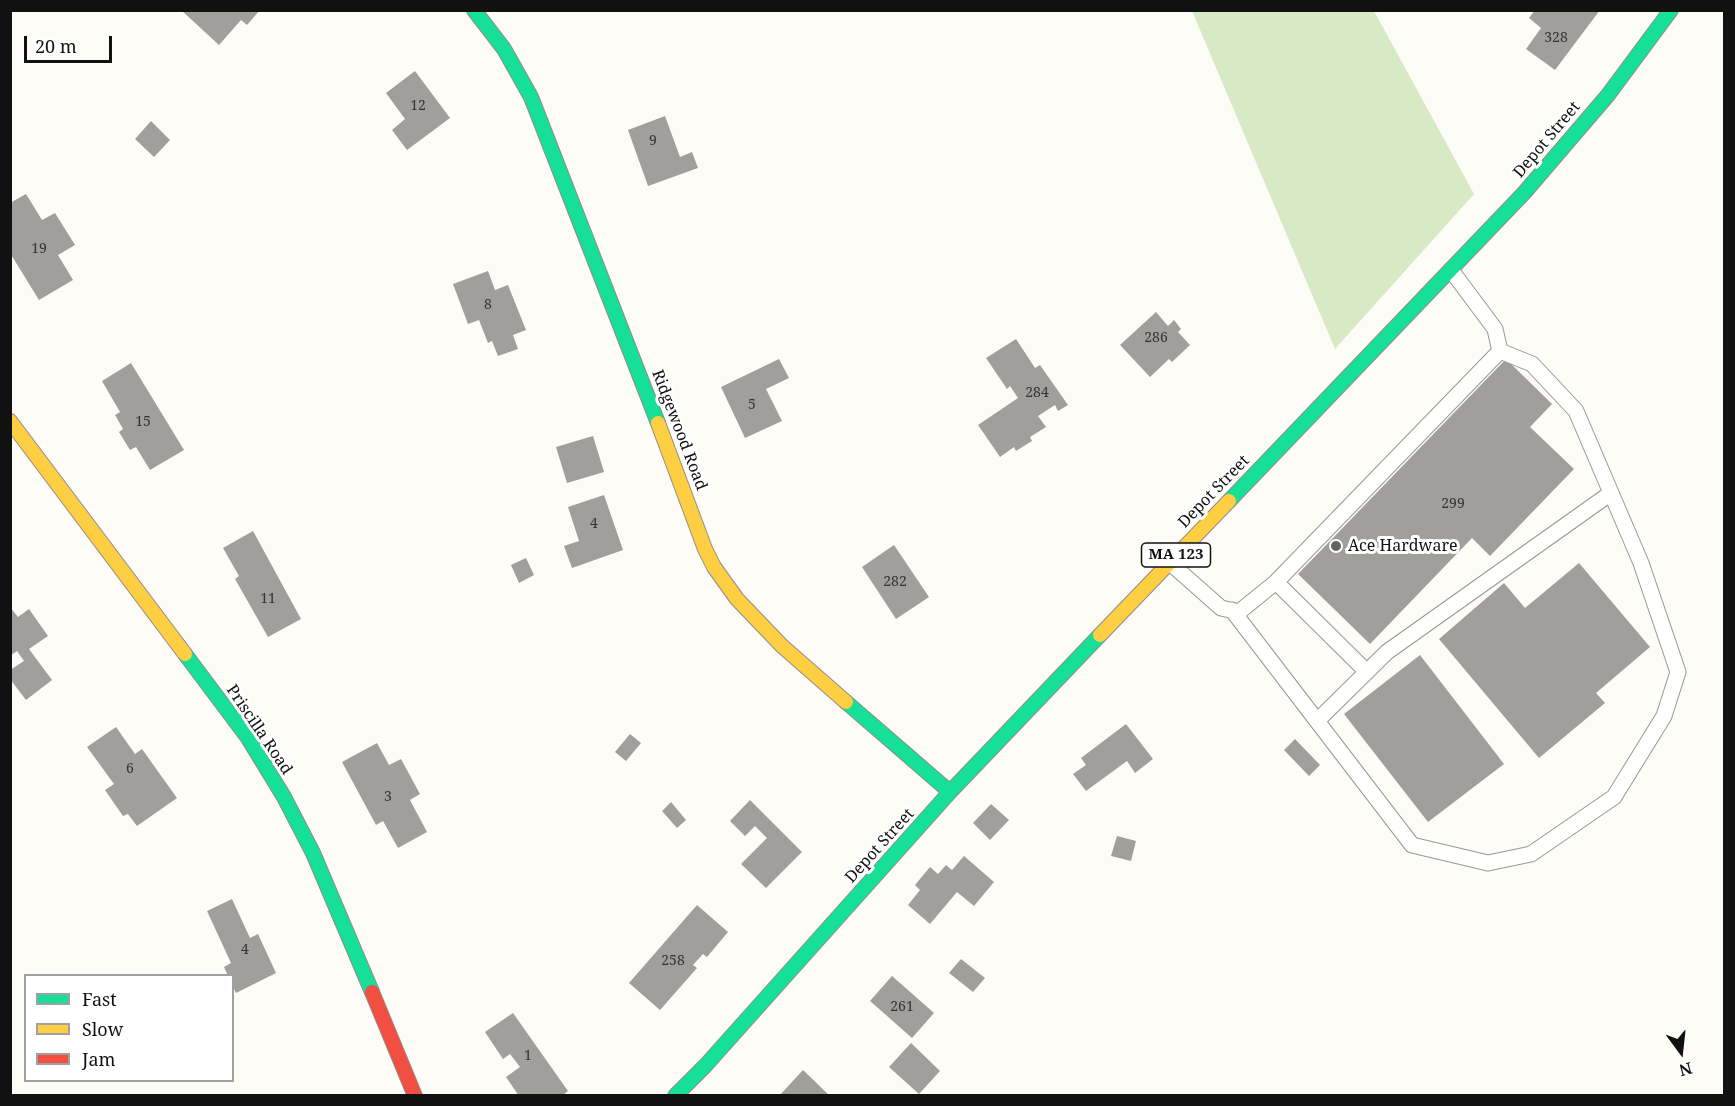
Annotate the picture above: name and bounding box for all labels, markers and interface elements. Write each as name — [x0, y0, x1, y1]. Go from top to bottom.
scale bar — [27, 24, 116, 62]
house number: 328 — [1544, 30, 1568, 46]
text: 20 m — [35, 34, 77, 58]
house number: 12 — [410, 98, 426, 114]
street label: Depot Street — [1510, 98, 1584, 182]
house number: 9 — [649, 133, 657, 149]
house number: 19 — [31, 241, 47, 257]
house number: 8 — [484, 297, 492, 313]
house number: 286 — [1144, 330, 1168, 346]
street label: Ridgewood Road — [647, 367, 711, 493]
house number: 284 — [1025, 385, 1049, 401]
house number: 5 — [748, 397, 756, 413]
house number: 15 — [135, 414, 151, 430]
street label: Depot Street — [1175, 452, 1253, 532]
house number: 299 — [1441, 496, 1465, 512]
house number: 4 — [590, 516, 598, 532]
place label: Ace Hardware — [1348, 536, 1458, 556]
marker: Ace Hardware — [1329, 539, 1343, 553]
road number: MA 123 — [1142, 543, 1210, 567]
house number: 282 — [883, 574, 907, 590]
house number: 11 — [260, 591, 276, 607]
street label: Priscilla Road — [222, 681, 296, 779]
house number: 6 — [126, 761, 134, 777]
house number: 3 — [384, 789, 392, 805]
street label: Depot Street — [842, 805, 918, 887]
house number: 4 — [241, 942, 249, 958]
house number: 258 — [661, 953, 685, 969]
legend — [24, 974, 234, 1082]
text: Fast — [82, 987, 117, 1011]
house number: 261 — [890, 999, 914, 1015]
text: Slow — [82, 1017, 123, 1041]
north arrow — [1651, 1022, 1711, 1082]
text: Jam — [82, 1047, 116, 1071]
house number: 1 — [524, 1048, 532, 1064]
text: N — [1677, 1057, 1695, 1082]

